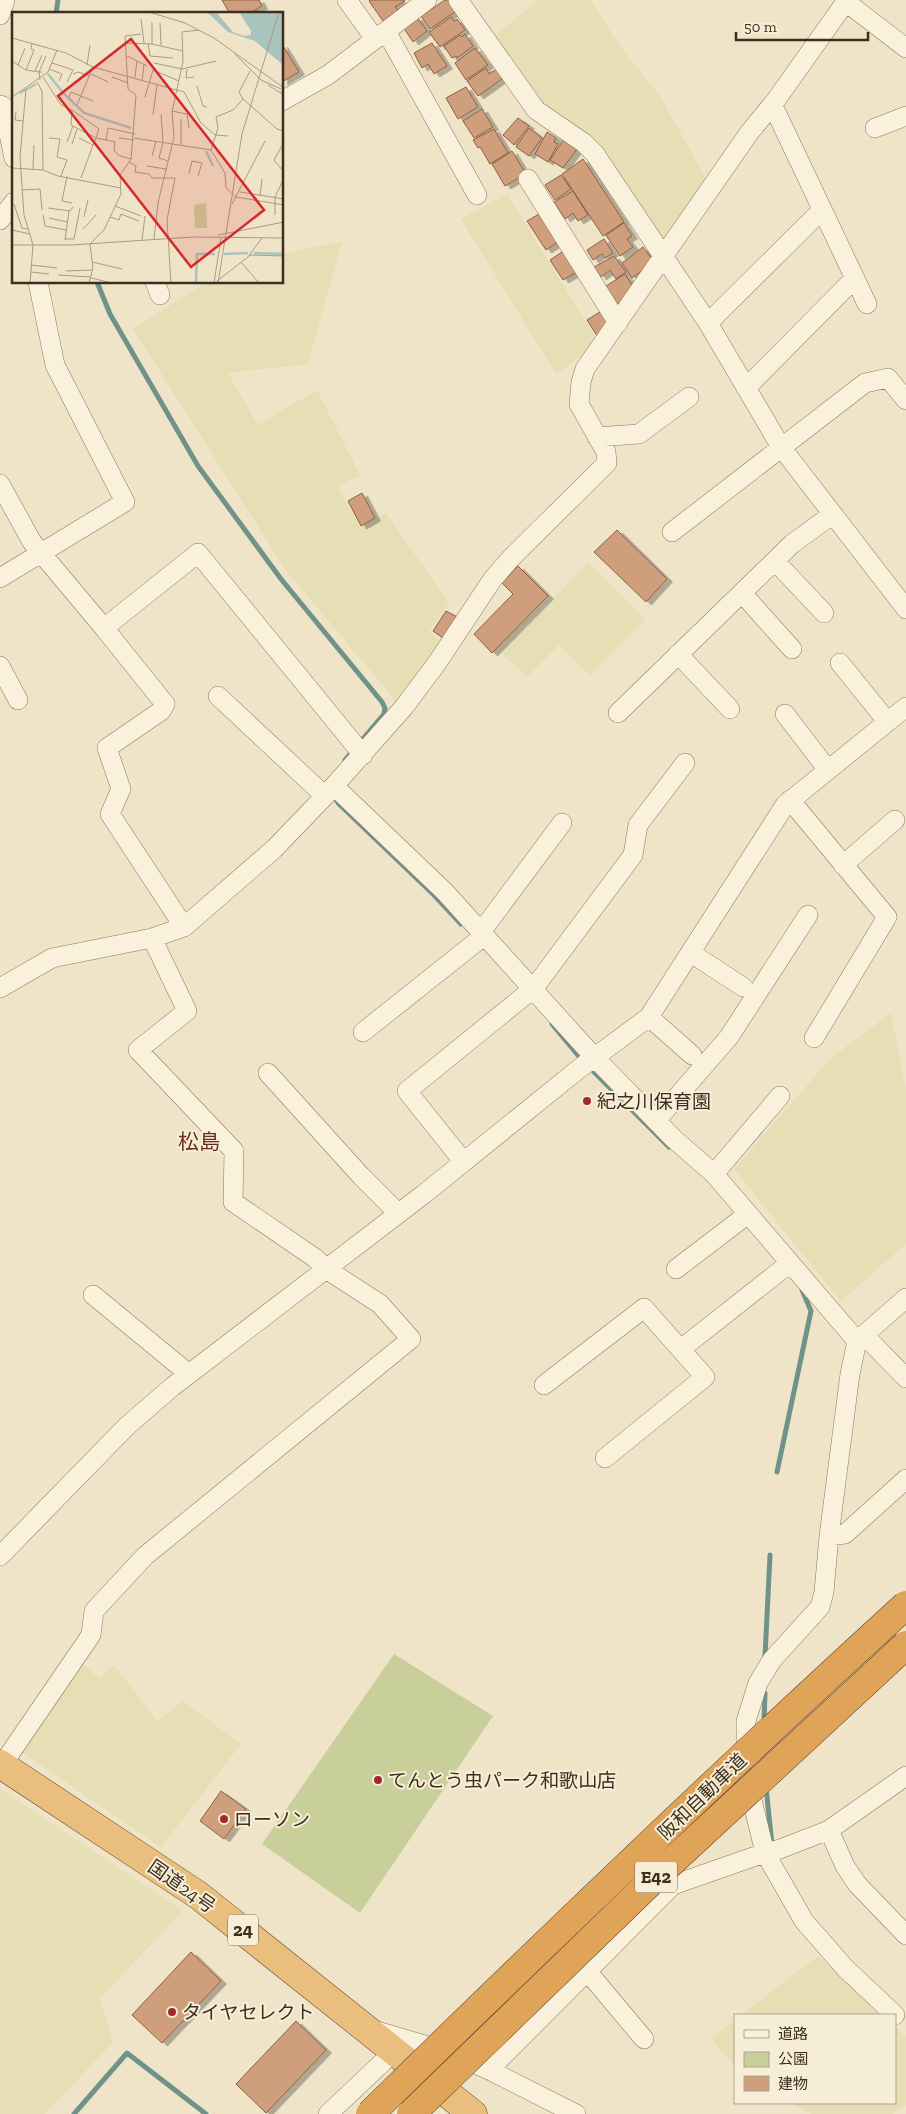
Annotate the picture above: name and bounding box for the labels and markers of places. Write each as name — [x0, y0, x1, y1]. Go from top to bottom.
place label: 紀之川保育園 — [597, 1090, 711, 1113]
marker: 紀之川保育園 — [581, 1095, 593, 1107]
place label: てんとう虫パーク和歌山店 — [388, 1769, 616, 1792]
marker: てんとう虫パーク和歌山店 — [372, 1774, 384, 1786]
place label: ローソン — [234, 1808, 310, 1831]
marker: ローソン — [218, 1813, 230, 1825]
place label: タイヤセレクト — [182, 2001, 314, 2024]
marker: タイヤセレクト — [166, 2006, 178, 2018]

